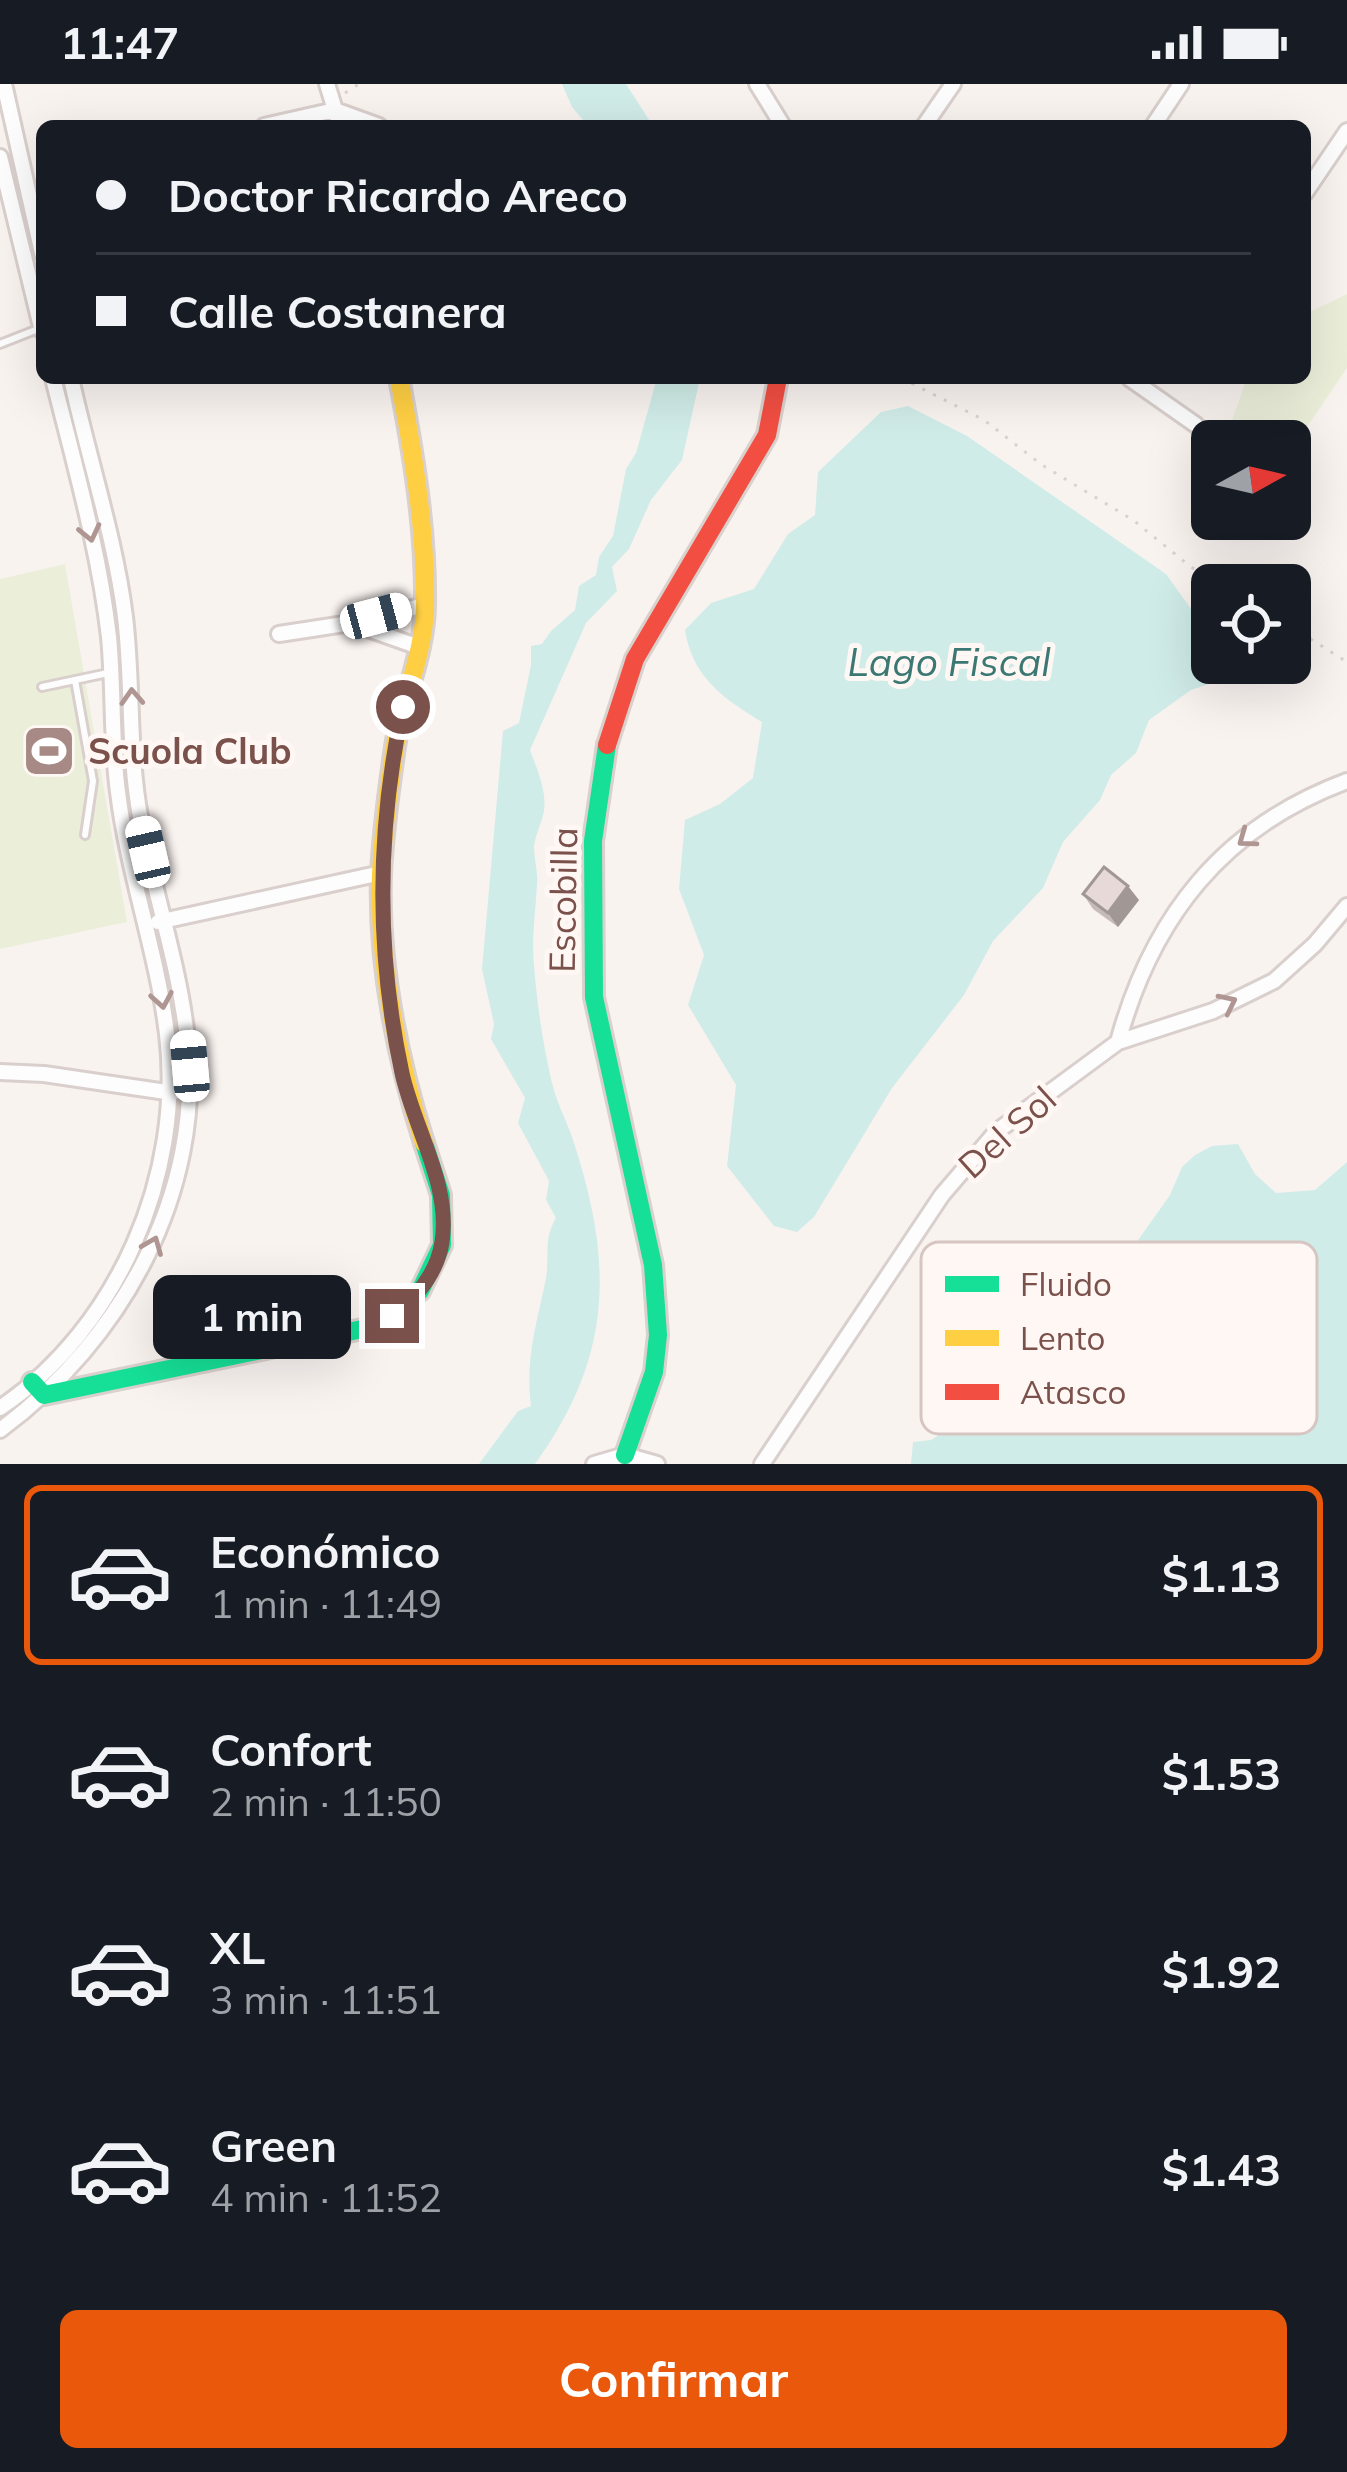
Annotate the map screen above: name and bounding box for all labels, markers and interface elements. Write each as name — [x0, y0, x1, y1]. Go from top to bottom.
text: 11:47 — [60, 14, 179, 70]
text: Doctor Ricardo Areco — [168, 167, 628, 223]
text: Calle Costanera — [168, 283, 507, 339]
north arrow — [1191, 420, 1311, 540]
map controls — [1191, 420, 1311, 684]
one-way arrow — [76, 522, 101, 542]
button: locate — [1191, 564, 1311, 684]
car — [337, 589, 415, 643]
water label: Lago Fiscal — [848, 637, 1051, 686]
route start — [376, 680, 430, 734]
one-way arrow — [119, 687, 145, 706]
sports icon: Scuola Club — [21, 723, 77, 779]
place label: Scuola Club — [88, 728, 292, 773]
car — [122, 813, 174, 891]
one-way arrow — [1238, 825, 1259, 847]
street label: Escobilla — [539, 827, 586, 973]
one-way arrow — [148, 990, 173, 1010]
one-way arrow — [1216, 994, 1237, 1018]
car — [169, 1029, 211, 1103]
street label: Del Sol — [949, 1076, 1065, 1187]
one-way arrow — [138, 1235, 163, 1256]
legend — [921, 1242, 1317, 1434]
text: Fluido — [1020, 1263, 1112, 1304]
callout: 1 min — [152, 1274, 350, 1358]
route end — [365, 1289, 419, 1343]
text: 1 min — [201, 1292, 303, 1341]
text: Lento — [1020, 1317, 1105, 1358]
text: Atasco — [1020, 1371, 1126, 1412]
icon: car — [66, 1521, 174, 1629]
text: Económico — [210, 1523, 440, 1579]
text: $1.13 — [1162, 1547, 1281, 1603]
text: 1 min · 11:49 — [210, 1579, 442, 1628]
icon: car — [66, 1719, 174, 1827]
text: Confort — [210, 1721, 372, 1777]
text: $1.53 — [1162, 1745, 1281, 1801]
text: 2 min · 11:50 — [210, 1777, 442, 1826]
icon: car — [66, 1917, 174, 2025]
text: XL — [210, 1919, 265, 1975]
text: $1.92 — [1162, 1943, 1281, 1999]
text: 3 min · 11:51 — [210, 1975, 442, 2024]
icon: car — [66, 2115, 174, 2223]
text: Green — [210, 2117, 337, 2173]
text: $1.43 — [1162, 2141, 1281, 2197]
text: 4 min · 11:52 — [210, 2173, 442, 2222]
button: Confirmar — [60, 2310, 1287, 2448]

